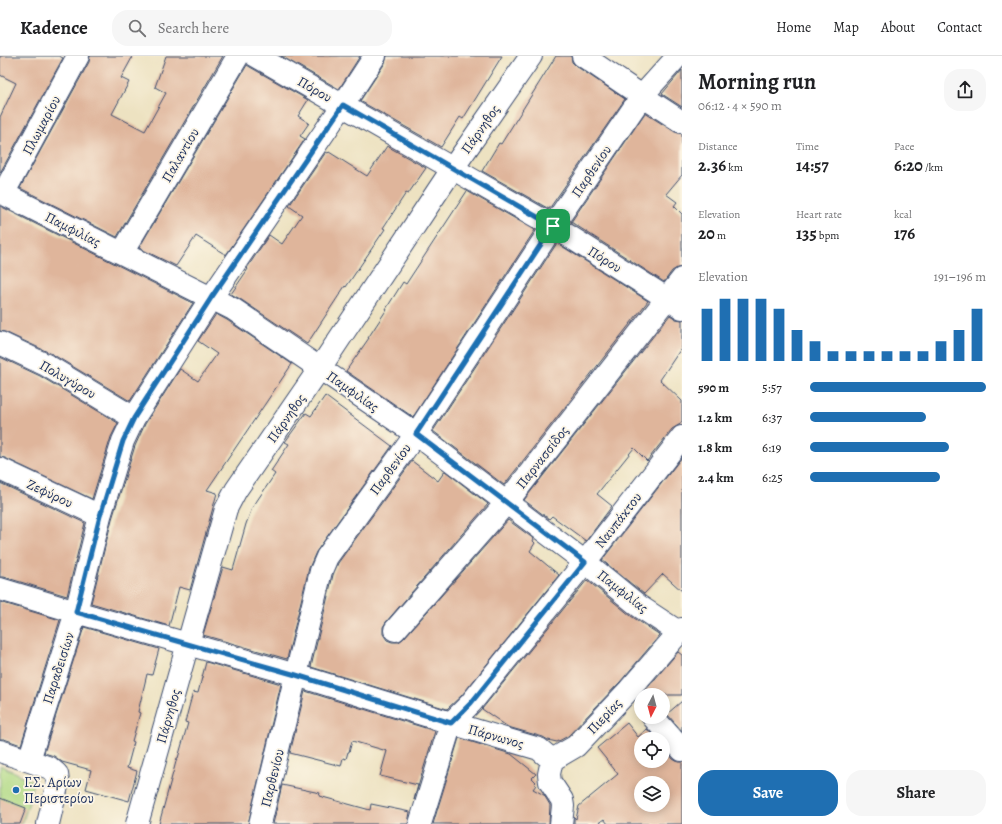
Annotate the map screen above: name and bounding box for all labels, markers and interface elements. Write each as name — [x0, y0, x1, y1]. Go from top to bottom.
search box — [112, 10, 392, 46]
text: Kadence — [20, 15, 88, 41]
icon: search — [126, 17, 148, 39]
text: Search here — [158, 18, 229, 38]
text: Home — [776, 18, 811, 37]
text: Map — [833, 18, 859, 37]
text: About — [881, 18, 915, 37]
text: Contact — [937, 18, 982, 37]
text: Morning run — [698, 67, 816, 97]
button: share — [944, 69, 986, 111]
street label: Πόρου — [294, 72, 335, 107]
street label: Πλωμαρίου — [18, 92, 65, 158]
text: 06:12 · 4 × 590 m — [698, 97, 782, 114]
street label: Πάρνηθος — [457, 101, 504, 158]
street label: Παλαντίου — [157, 125, 204, 186]
text: Distance — [698, 139, 737, 154]
text: Time — [796, 139, 819, 154]
text: Pace — [894, 139, 914, 154]
street label: Παρθενίου — [567, 141, 616, 201]
text: 2.36 — [698, 154, 726, 177]
text: 14:57 — [796, 154, 829, 177]
text: 6:20 — [894, 154, 923, 177]
text: km — [726, 160, 743, 175]
text: /km — [923, 160, 943, 175]
street label: Παμφιλίας — [42, 207, 104, 252]
text: Elevation — [698, 207, 740, 222]
text: Heart rate — [796, 207, 842, 222]
text: kcal — [894, 207, 912, 222]
pin — [536, 209, 570, 243]
icon: arrive — [542, 215, 564, 237]
text: 20 — [698, 222, 715, 245]
text: 135 — [796, 222, 817, 245]
text: 176 — [894, 222, 915, 245]
text: m — [715, 228, 726, 243]
text: bpm — [817, 228, 839, 243]
street label: Πόρου — [584, 242, 625, 277]
text: Elevation — [698, 268, 748, 285]
text: 191–196 m — [934, 268, 986, 285]
street label: Πολυγύρου — [36, 356, 100, 403]
street label: Παμφιλίας — [323, 366, 383, 416]
text: 590 m — [698, 379, 729, 396]
text: 5:57 — [762, 379, 782, 396]
street label: Πάρνηθος — [263, 390, 310, 447]
text: 1.2 km — [698, 409, 732, 426]
text: 6:37 — [762, 409, 782, 426]
street label: Παρνασσίδος — [512, 422, 573, 493]
text: 1.8 km — [698, 439, 732, 456]
text: 6:19 — [762, 439, 781, 456]
street label: Παρθενίου — [365, 440, 416, 499]
text: 2.4 km — [698, 469, 734, 486]
text: 6:25 — [762, 469, 783, 486]
street label: Ζεφύρου — [24, 475, 76, 512]
street label: Ναυπάκτου — [591, 488, 646, 552]
street label: Παμφιλίας — [593, 565, 652, 617]
street label: Παραδεισίων — [38, 629, 79, 707]
street label: Πάρνηθος — [152, 687, 185, 746]
north arrow — [634, 688, 670, 724]
map controls — [634, 688, 670, 812]
street label: Πιερίας — [583, 694, 626, 739]
street label: Πάρνωνος — [466, 719, 526, 753]
button: locate — [634, 732, 670, 768]
street label: Παρθενίου — [256, 747, 289, 809]
button: Save — [698, 770, 838, 816]
button: Share — [846, 770, 986, 816]
place label: Γ.Σ. Αρίων Περιστερίου — [24, 773, 94, 808]
button: layers — [634, 776, 670, 812]
marker: Γ.Σ. Αρίων Περιστερίου — [11, 785, 21, 795]

